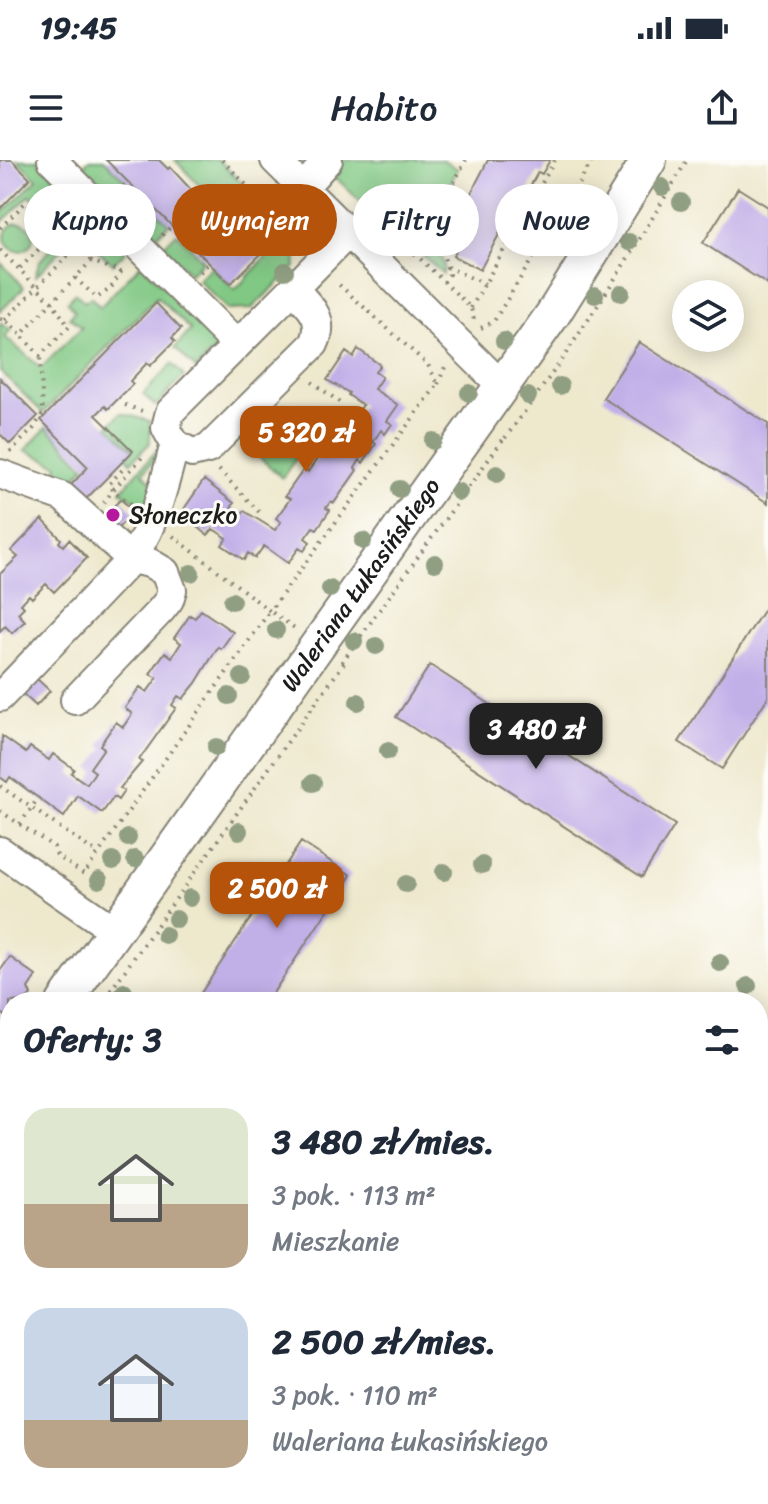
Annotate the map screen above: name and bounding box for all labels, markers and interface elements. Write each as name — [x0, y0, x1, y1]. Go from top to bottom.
text: 19:45 — [40, 1, 117, 55]
text: Habito — [331, 76, 437, 140]
icon: menu — [24, 86, 68, 130]
icon: share — [700, 86, 744, 130]
chip: Kupno — [24, 184, 156, 256]
chip: Wynajem — [172, 184, 337, 256]
chip: Filtry — [353, 184, 479, 256]
chip: Nowe — [495, 184, 618, 256]
map controls — [672, 280, 744, 352]
button: layers — [672, 280, 744, 352]
pin: 5 320 zł — [223, 406, 389, 474]
text: 5 320 zł — [258, 409, 354, 455]
street label: Waleriana Łukasińskiego — [270, 469, 452, 701]
place label: Słoneczko — [129, 494, 238, 536]
marker: Słoneczko — [104, 506, 122, 524]
pin: 3 480 zł — [453, 703, 619, 771]
text: 3 480 zł — [487, 706, 585, 752]
pin: 2 500 zł — [194, 862, 360, 930]
text: 2 500 zł — [228, 865, 326, 911]
text: Oferty: 3 — [24, 1010, 162, 1070]
icon: filters — [700, 1018, 744, 1062]
text: 3 480 zł/mies. — [272, 1112, 495, 1172]
icon: home — [88, 1140, 184, 1236]
text: 3 pok. · 113 m² — [272, 1172, 436, 1218]
text: Mieszkanie — [272, 1218, 399, 1264]
text: 2 500 zł/mies. — [272, 1312, 496, 1372]
icon: home — [88, 1340, 184, 1436]
text: 3 pok. · 110 m² — [272, 1372, 438, 1418]
text: Waleriana Łukasińskiego — [272, 1418, 548, 1464]

